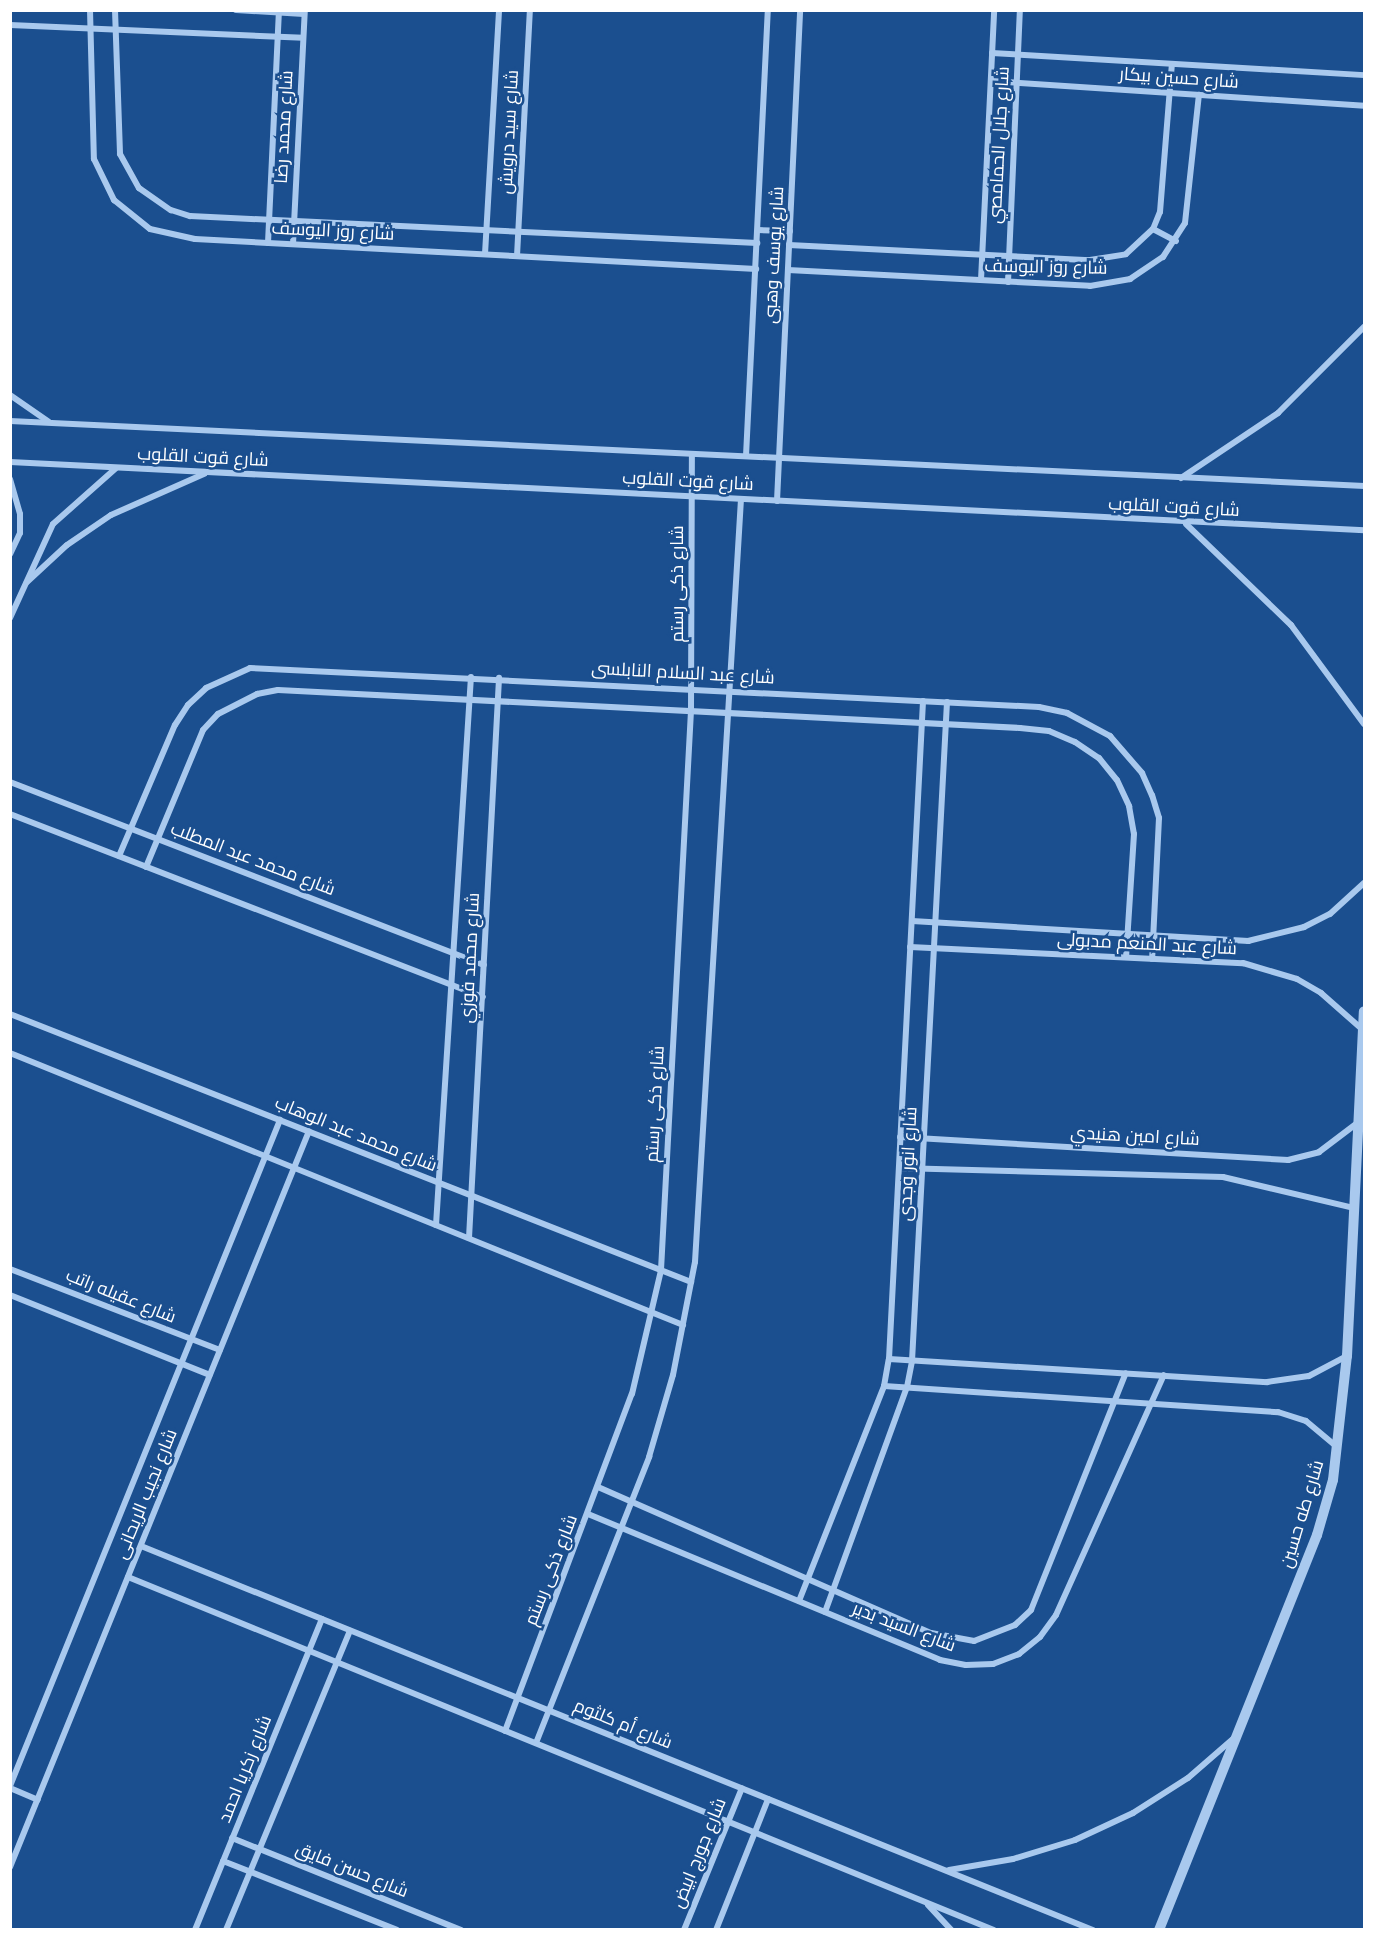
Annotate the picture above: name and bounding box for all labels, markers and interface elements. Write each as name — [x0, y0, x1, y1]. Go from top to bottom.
street label: شارع حسين بيكار — [1119, 63, 1239, 93]
street label: شارع جلال الحمامصي — [984, 66, 1014, 224]
street label: شارع سيد درويش — [495, 69, 523, 195]
street label: شارع محمد رضا — [270, 70, 298, 184]
street label: شارع يوسف وهبى — [760, 186, 788, 324]
street label: شارع روز اليوسف — [271, 217, 395, 245]
street label: شارع روز اليوسف — [984, 255, 1108, 279]
street label: شارع قوت القلوب — [137, 443, 269, 471]
street label: شارع قوت القلوب — [622, 467, 754, 495]
street label: شارع قوت القلوب — [1108, 493, 1240, 521]
street label: شارع ذكى رستم — [666, 525, 688, 643]
street label: شارع عبد السلام النابلسى — [591, 657, 775, 689]
street label: شارع محمد عبد المطلب — [168, 818, 338, 900]
street label: شارع محمد فوزي — [456, 892, 484, 1024]
street label: شارع عبد المنعم مدبولى — [1057, 929, 1237, 959]
street label: شارع ذكى رستم — [641, 1045, 669, 1163]
street label: شارع محمد عبد الوهاب — [272, 1092, 440, 1176]
street label: شارع انور وجدى — [894, 1106, 922, 1222]
street label: شارع امين هنيدي — [1070, 1122, 1200, 1150]
street label: شارع عقيله راتب — [63, 1264, 179, 1328]
street label: شارع نجيب الريحانى — [110, 1426, 182, 1562]
street label: شارع طه حسين — [1275, 1457, 1329, 1571]
street label: شارع ذكى رستم — [520, 1511, 582, 1629]
street label: شارع السيد بدير — [849, 1597, 959, 1657]
street label: شارع أم كلثوم — [571, 1694, 675, 1754]
street label: شارع زكريا احمد — [214, 1712, 276, 1826]
street label: شارع جورج ابيض — [667, 1795, 731, 1911]
street label: شارع حسن فايق — [293, 1838, 411, 1902]

